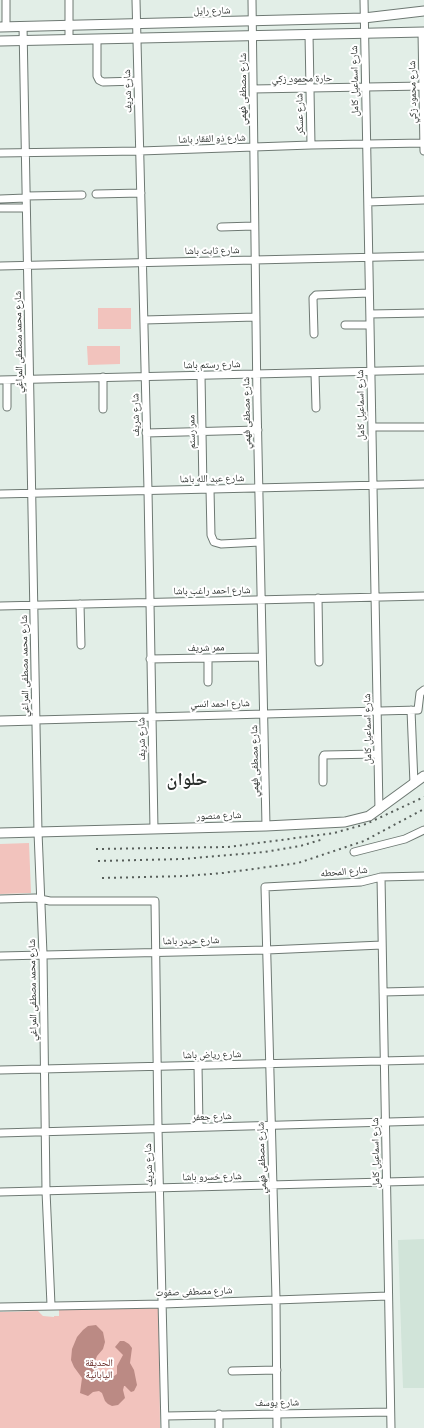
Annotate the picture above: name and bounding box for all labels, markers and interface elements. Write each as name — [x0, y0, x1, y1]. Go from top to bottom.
street label: شارع رايل — [193, 5, 231, 17]
street label: شارع اسماعيل كامل — [348, 45, 362, 117]
street label: شارع مصطفى فهمي — [237, 53, 249, 125]
street label: شارع محمود زكي — [406, 61, 420, 123]
street label: شارع شريف — [121, 69, 135, 113]
street label: حارة محمود زكي — [272, 72, 332, 86]
street label: شارع عسكر — [294, 93, 306, 135]
street label: شارع ذو الفقار باشا — [178, 132, 246, 146]
street label: شارع ثابت باشا — [184, 245, 240, 257]
street label: شارع محمد مصطفى المراغي — [12, 291, 26, 393]
street label: شارع رستم باشا — [183, 359, 241, 371]
street label: شارع اسماعيل كامل — [354, 369, 368, 441]
street label: شارع مصطفى فهمي — [240, 377, 254, 449]
street label: شارع شريف — [130, 393, 142, 437]
street label: ممر رستم — [186, 415, 198, 449]
street label: شارع عبد الله باشا — [180, 472, 244, 486]
street label: شارع احمد راغب باشا — [173, 584, 251, 598]
street label: شارع محمد مصطفى المراغي — [18, 615, 32, 717]
street label: ممر شريف — [187, 642, 225, 654]
street label: شارع اسماعيل كامل — [361, 693, 375, 765]
street label: شارع احمد انسي — [190, 697, 250, 711]
street label: شارع شريف — [136, 717, 148, 761]
street label: شارع مصطفى فهمي — [248, 725, 262, 797]
district label: حلوان — [167, 769, 207, 791]
street label: شارع منصور — [196, 809, 242, 823]
street label: شارع المحطه — [320, 864, 368, 880]
street label: شارع حيدر باشا — [163, 935, 219, 947]
street label: شارع محمد مصطفى المراغي — [26, 939, 40, 1041]
street label: شارع رياض باشا — [183, 1048, 241, 1062]
street label: شارع جعفر — [192, 1110, 232, 1124]
street label: شارع اسماعيل كامل — [369, 1117, 383, 1189]
street label: شارع مصطفى فهمي — [255, 1122, 269, 1194]
street label: شارع شريف — [142, 1143, 156, 1187]
street label: شارع خسرو باشا — [182, 1170, 242, 1184]
street label: شارع مصطفى صفوت — [155, 1285, 233, 1299]
park label: الحديقة اليابانية — [85, 1357, 113, 1380]
street label: شارع يوسف — [255, 1397, 299, 1409]

